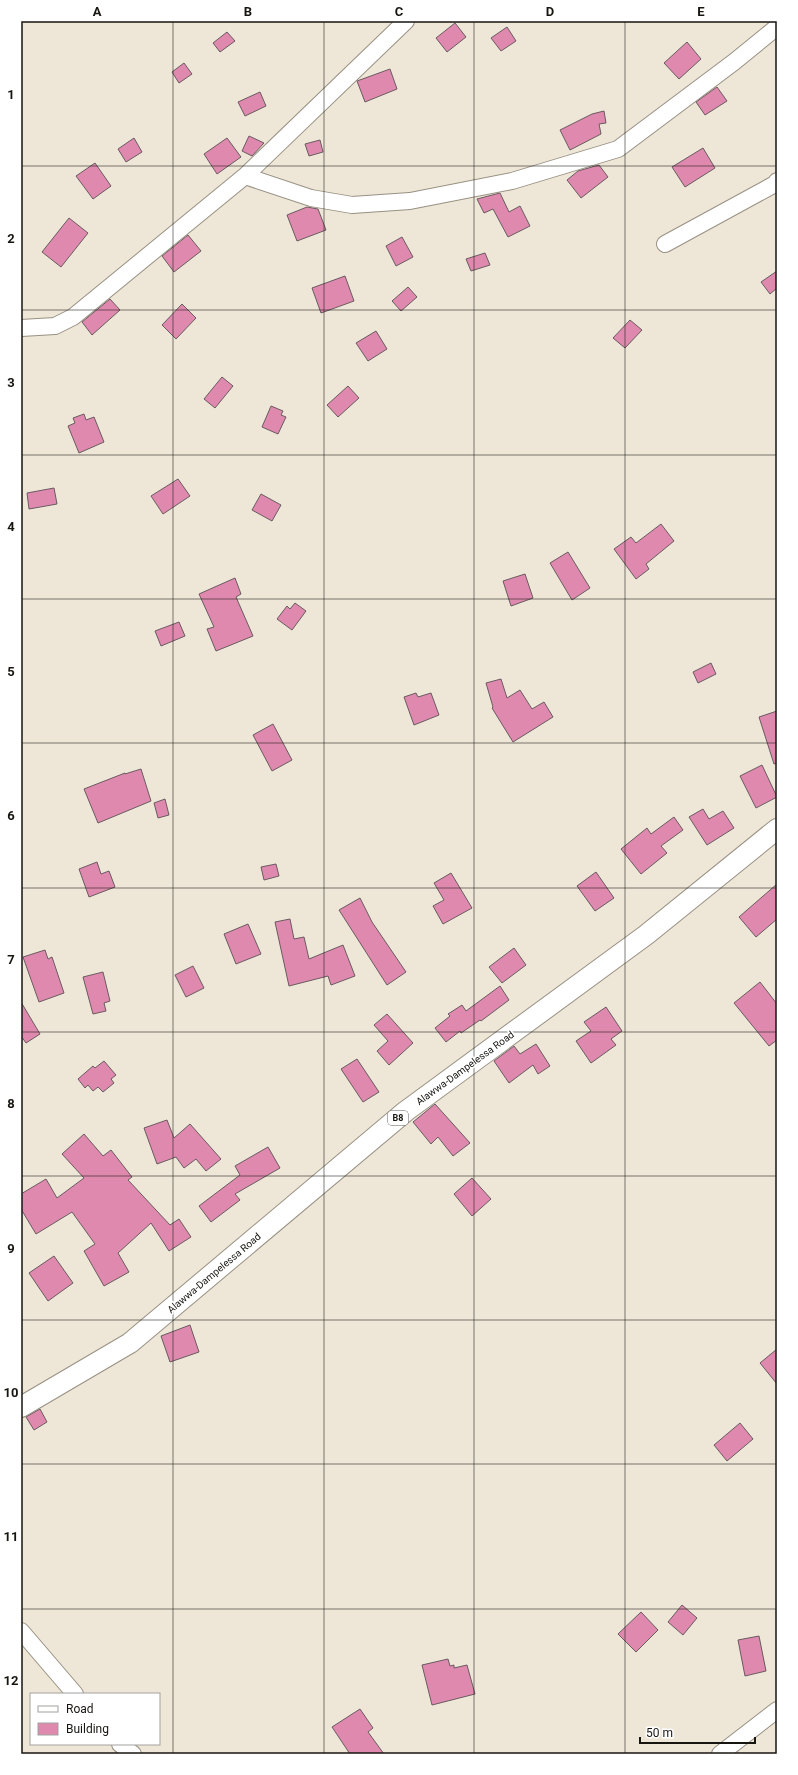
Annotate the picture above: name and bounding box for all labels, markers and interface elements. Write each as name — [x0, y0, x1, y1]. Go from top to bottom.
text: A — [93, 4, 102, 19]
text: B — [244, 4, 252, 19]
text: C — [395, 4, 404, 19]
text: D — [546, 4, 554, 19]
text: E — [697, 4, 705, 19]
text: 1 — [7, 87, 15, 102]
text: 2 — [7, 231, 15, 246]
text: 3 — [7, 375, 15, 390]
text: 4 — [7, 519, 15, 534]
text: 5 — [7, 664, 15, 679]
text: 6 — [7, 808, 15, 823]
text: 7 — [7, 952, 15, 967]
street label: Alawwa-Dampelessa Road — [414, 1029, 516, 1107]
text: 8 — [7, 1096, 15, 1111]
road number: B8 — [388, 1111, 408, 1125]
street label: Alawwa-Dampelessa Road — [165, 1231, 263, 1315]
text: 9 — [7, 1241, 15, 1256]
text: 10 — [4, 1385, 18, 1400]
text: 11 — [4, 1529, 18, 1544]
text: 12 — [4, 1673, 18, 1688]
legend — [30, 1693, 160, 1745]
text: Road — [66, 1702, 94, 1716]
scale bar — [640, 1719, 755, 1745]
text: Building — [66, 1722, 109, 1736]
text: 50 m — [646, 1726, 673, 1740]

